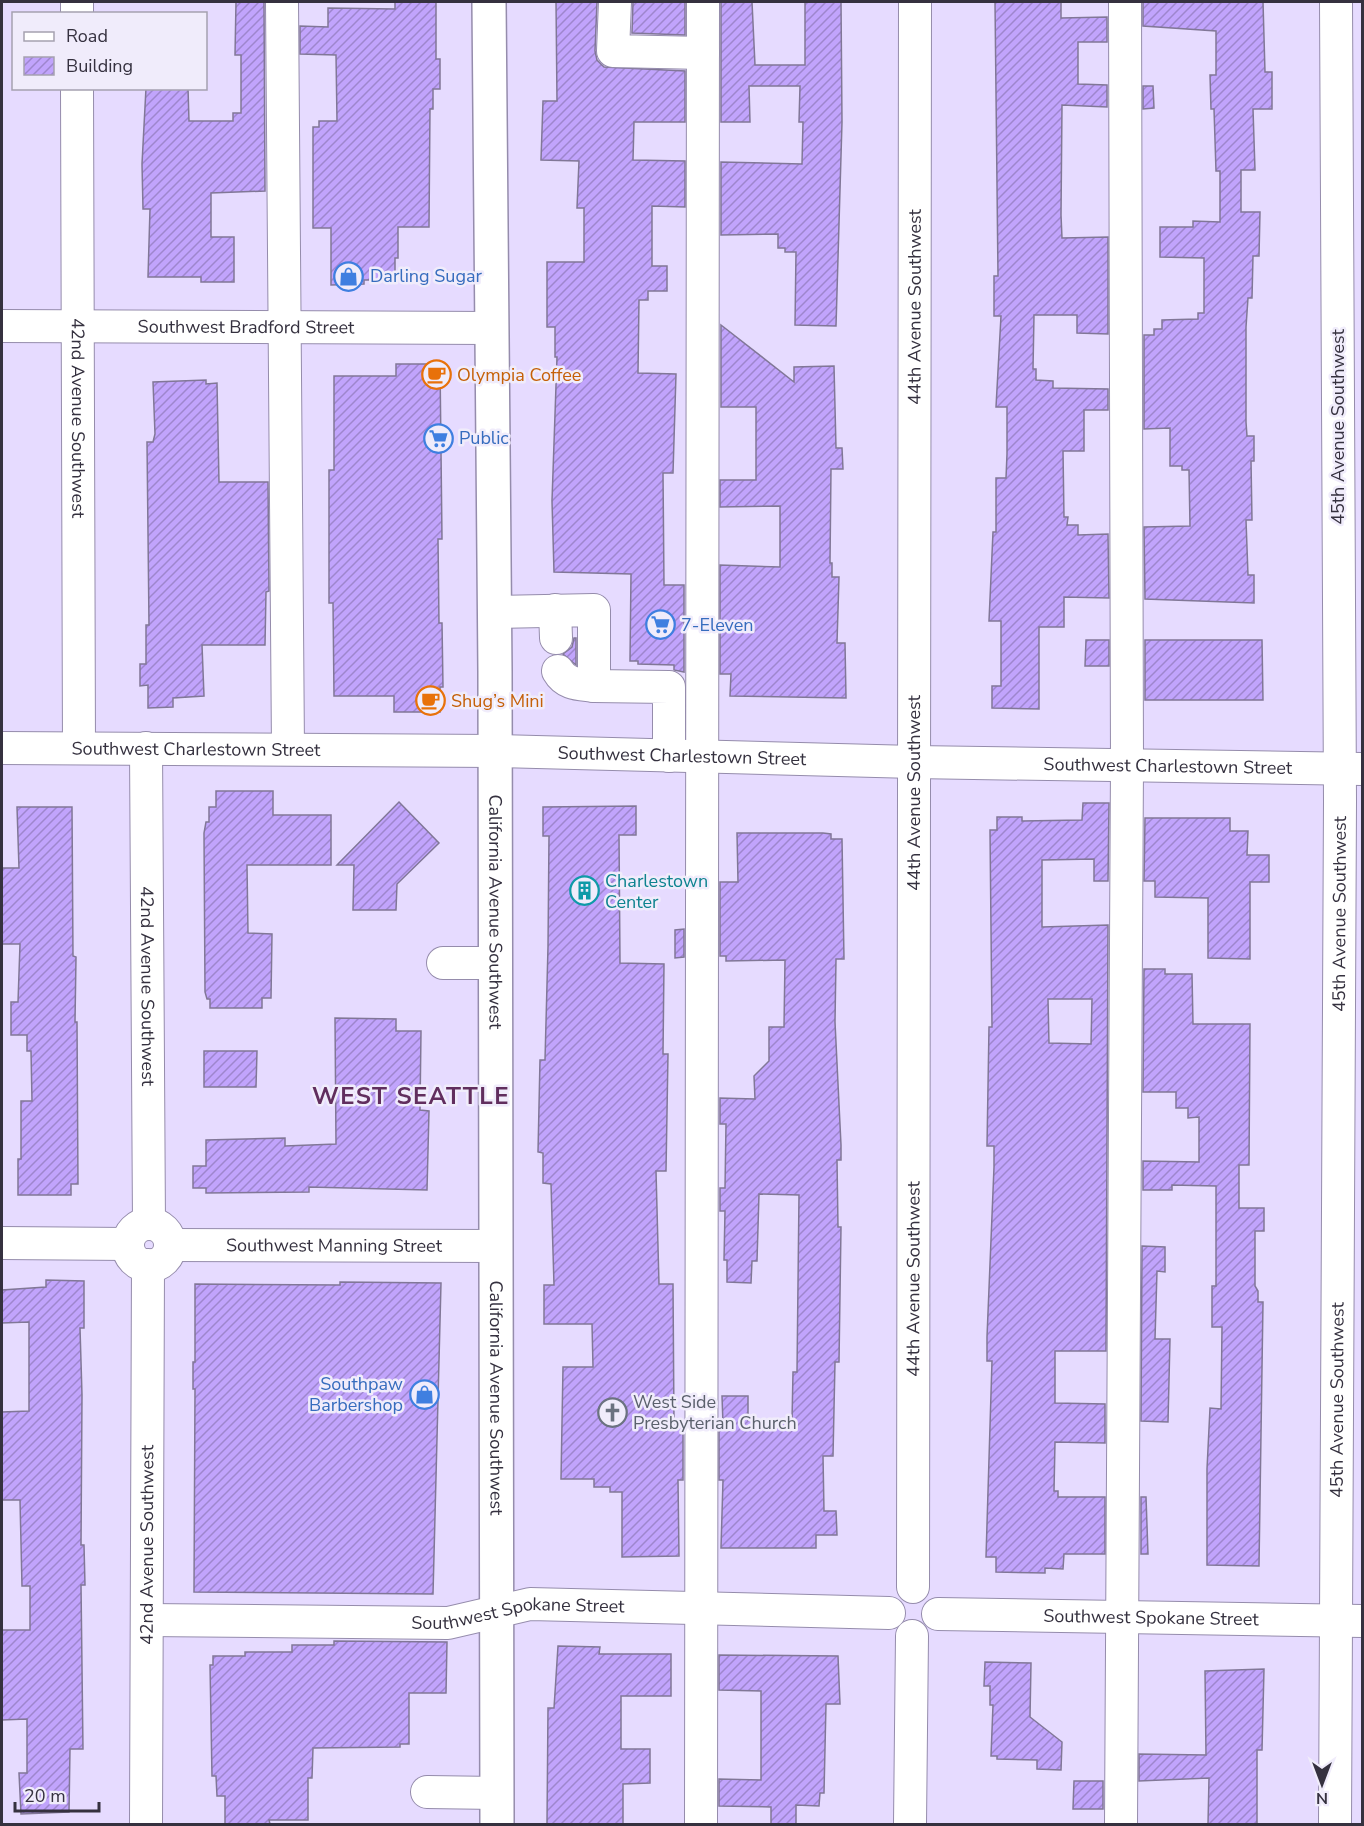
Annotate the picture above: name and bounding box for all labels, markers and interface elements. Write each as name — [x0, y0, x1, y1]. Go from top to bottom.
legend — [12, 12, 207, 90]
text: Road — [66, 24, 108, 48]
text: Building — [66, 54, 133, 78]
street label: 44th Avenue Southwest — [902, 208, 927, 405]
shop icon: Darling Sugar — [333, 260, 365, 292]
place label: Darling Sugar — [370, 264, 482, 288]
street label: Southwest Bradford Street — [138, 315, 355, 339]
street label: 42nd Avenue Southwest — [66, 318, 90, 519]
street label: 45th Avenue Southwest — [1326, 328, 1350, 525]
cafe icon: Olympia Coffee — [420, 359, 452, 391]
place label: Olympia Coffee — [457, 363, 581, 387]
supermarket icon: Public — [422, 422, 454, 454]
place label: Public — [459, 426, 509, 450]
supermarket icon: 7-Eleven — [644, 609, 676, 641]
place label: 7-Eleven — [681, 613, 754, 637]
cafe icon: Shug’s Mini — [414, 685, 446, 717]
place label: Shug’s Mini — [451, 689, 544, 713]
street label: 44th Avenue Southwest — [902, 694, 926, 891]
street label: Southwest Charlestown Street — [72, 736, 321, 762]
street label: Southwest Charlestown Street — [557, 741, 807, 771]
street label: Southwest Charlestown Street — [1043, 752, 1293, 780]
street label: California Avenue Southwest — [483, 795, 508, 1030]
street label: 45th Avenue Southwest — [1327, 815, 1352, 1012]
place label: Charlestown Center — [605, 869, 708, 914]
building icon: Charlestown Center — [568, 875, 600, 907]
street label: 42nd Avenue Southwest — [135, 886, 160, 1087]
district label: WEST SEATTLE — [312, 1080, 510, 1112]
street label: 44th Avenue Southwest — [901, 1180, 926, 1377]
street label: Southwest Manning Street — [226, 1233, 443, 1258]
street label: California Avenue Southwest — [484, 1281, 508, 1516]
street label: 45th Avenue Southwest — [1325, 1301, 1350, 1498]
place label: Southpaw Barbershop — [309, 1372, 403, 1417]
shop icon: Southpaw Barbershop — [408, 1378, 440, 1410]
place label: West Side Presbyterian Church — [633, 1390, 797, 1435]
church icon: West Side Presbyterian Church — [596, 1396, 628, 1428]
street label: 42nd Avenue Southwest — [135, 1444, 159, 1645]
street label: Southwest Spokane Street — [411, 1592, 626, 1635]
street label: Southwest Spokane Street — [1043, 1604, 1260, 1631]
north arrow — [1292, 1754, 1352, 1814]
scale bar — [15, 1775, 99, 1813]
text: 20 m — [24, 1784, 66, 1808]
text: N — [1316, 1787, 1328, 1809]

